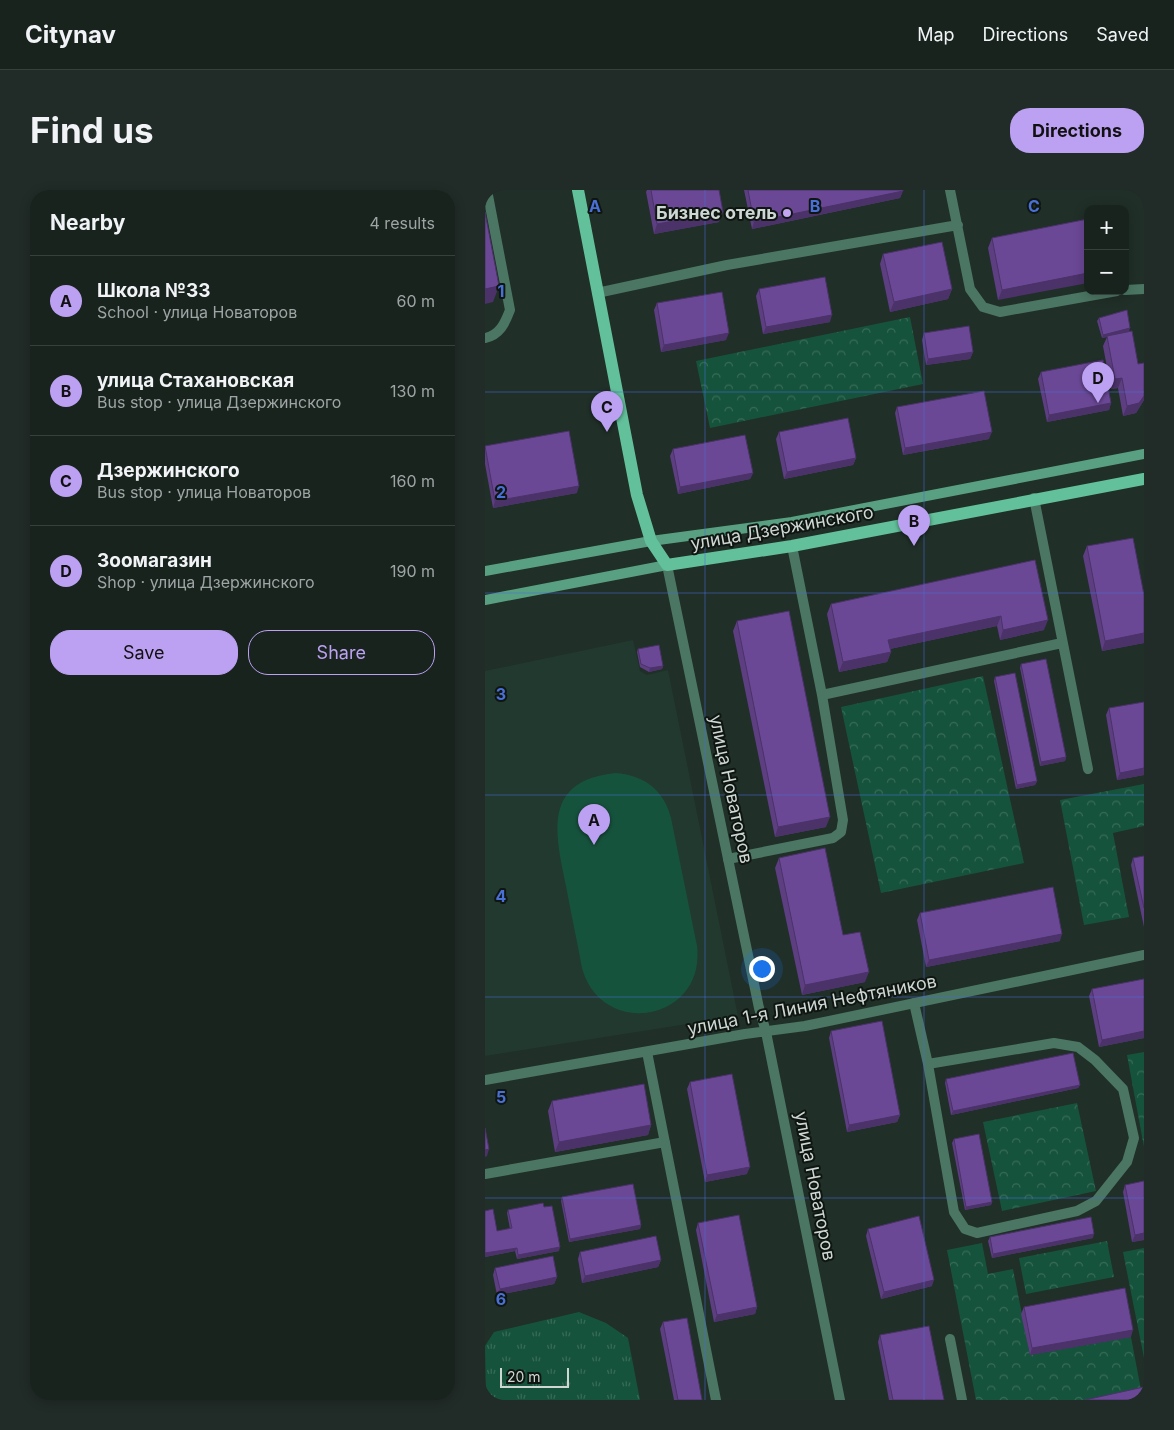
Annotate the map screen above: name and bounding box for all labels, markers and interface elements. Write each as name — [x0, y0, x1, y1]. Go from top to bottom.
text: Citynav — [25, 20, 116, 49]
text: Map — [917, 24, 955, 45]
text: Directions — [983, 24, 1068, 45]
text: Saved — [1096, 24, 1149, 45]
button: Directions — [1010, 108, 1144, 153]
text: Find us — [30, 109, 154, 151]
text: A — [589, 196, 601, 216]
text: B — [810, 196, 820, 216]
text: C — [1028, 196, 1040, 216]
place label: Бизнес отель — [656, 202, 777, 223]
map controls — [1084, 205, 1129, 295]
button: + — [1084, 205, 1129, 250]
marker: Бизнес отель — [781, 207, 793, 219]
text: Nearby — [50, 210, 125, 235]
text: 4 results — [370, 213, 435, 233]
button: − — [1084, 250, 1129, 295]
text: Школа №33 — [97, 279, 211, 302]
text: 1 — [498, 281, 504, 301]
text: A — [60, 291, 72, 311]
text: 60 m — [396, 291, 435, 311]
text: School · улица Новаторов — [97, 302, 297, 322]
pin: D — [1082, 362, 1114, 403]
text: улица Стахановская — [97, 369, 294, 392]
text: B — [61, 381, 71, 401]
text: 130 m — [390, 381, 435, 401]
pin: C — [591, 391, 623, 432]
text: Bus stop · улица Дзержинского — [97, 392, 341, 412]
text: Дзержинского — [97, 459, 240, 482]
text: C — [60, 471, 72, 491]
text: 160 m — [390, 471, 435, 491]
text: Bus stop · улица Новаторов — [97, 482, 311, 502]
text: 2 — [496, 482, 506, 502]
street label: улица Дзержинского — [689, 501, 875, 554]
pin: B — [898, 505, 930, 546]
text: Зоомагазин — [97, 549, 212, 572]
text: D — [60, 561, 72, 581]
text: 190 m — [390, 561, 435, 581]
text: Shop · улица Дзержинского — [97, 572, 315, 592]
button: Save — [50, 630, 238, 675]
button: Share — [248, 630, 435, 675]
text: 3 — [496, 684, 506, 704]
street label: улица Новаторов — [705, 713, 758, 865]
pin: A — [578, 804, 610, 845]
text: 4 — [496, 886, 507, 906]
your location — [749, 956, 775, 982]
street label: улица 1-я Линия Нефтяников — [685, 970, 938, 1039]
text: 5 — [496, 1087, 506, 1107]
street label: улица Новаторов — [791, 1110, 840, 1262]
text: 6 — [496, 1289, 506, 1309]
scale bar — [500, 1365, 569, 1388]
text: 20 m — [507, 1368, 541, 1385]

